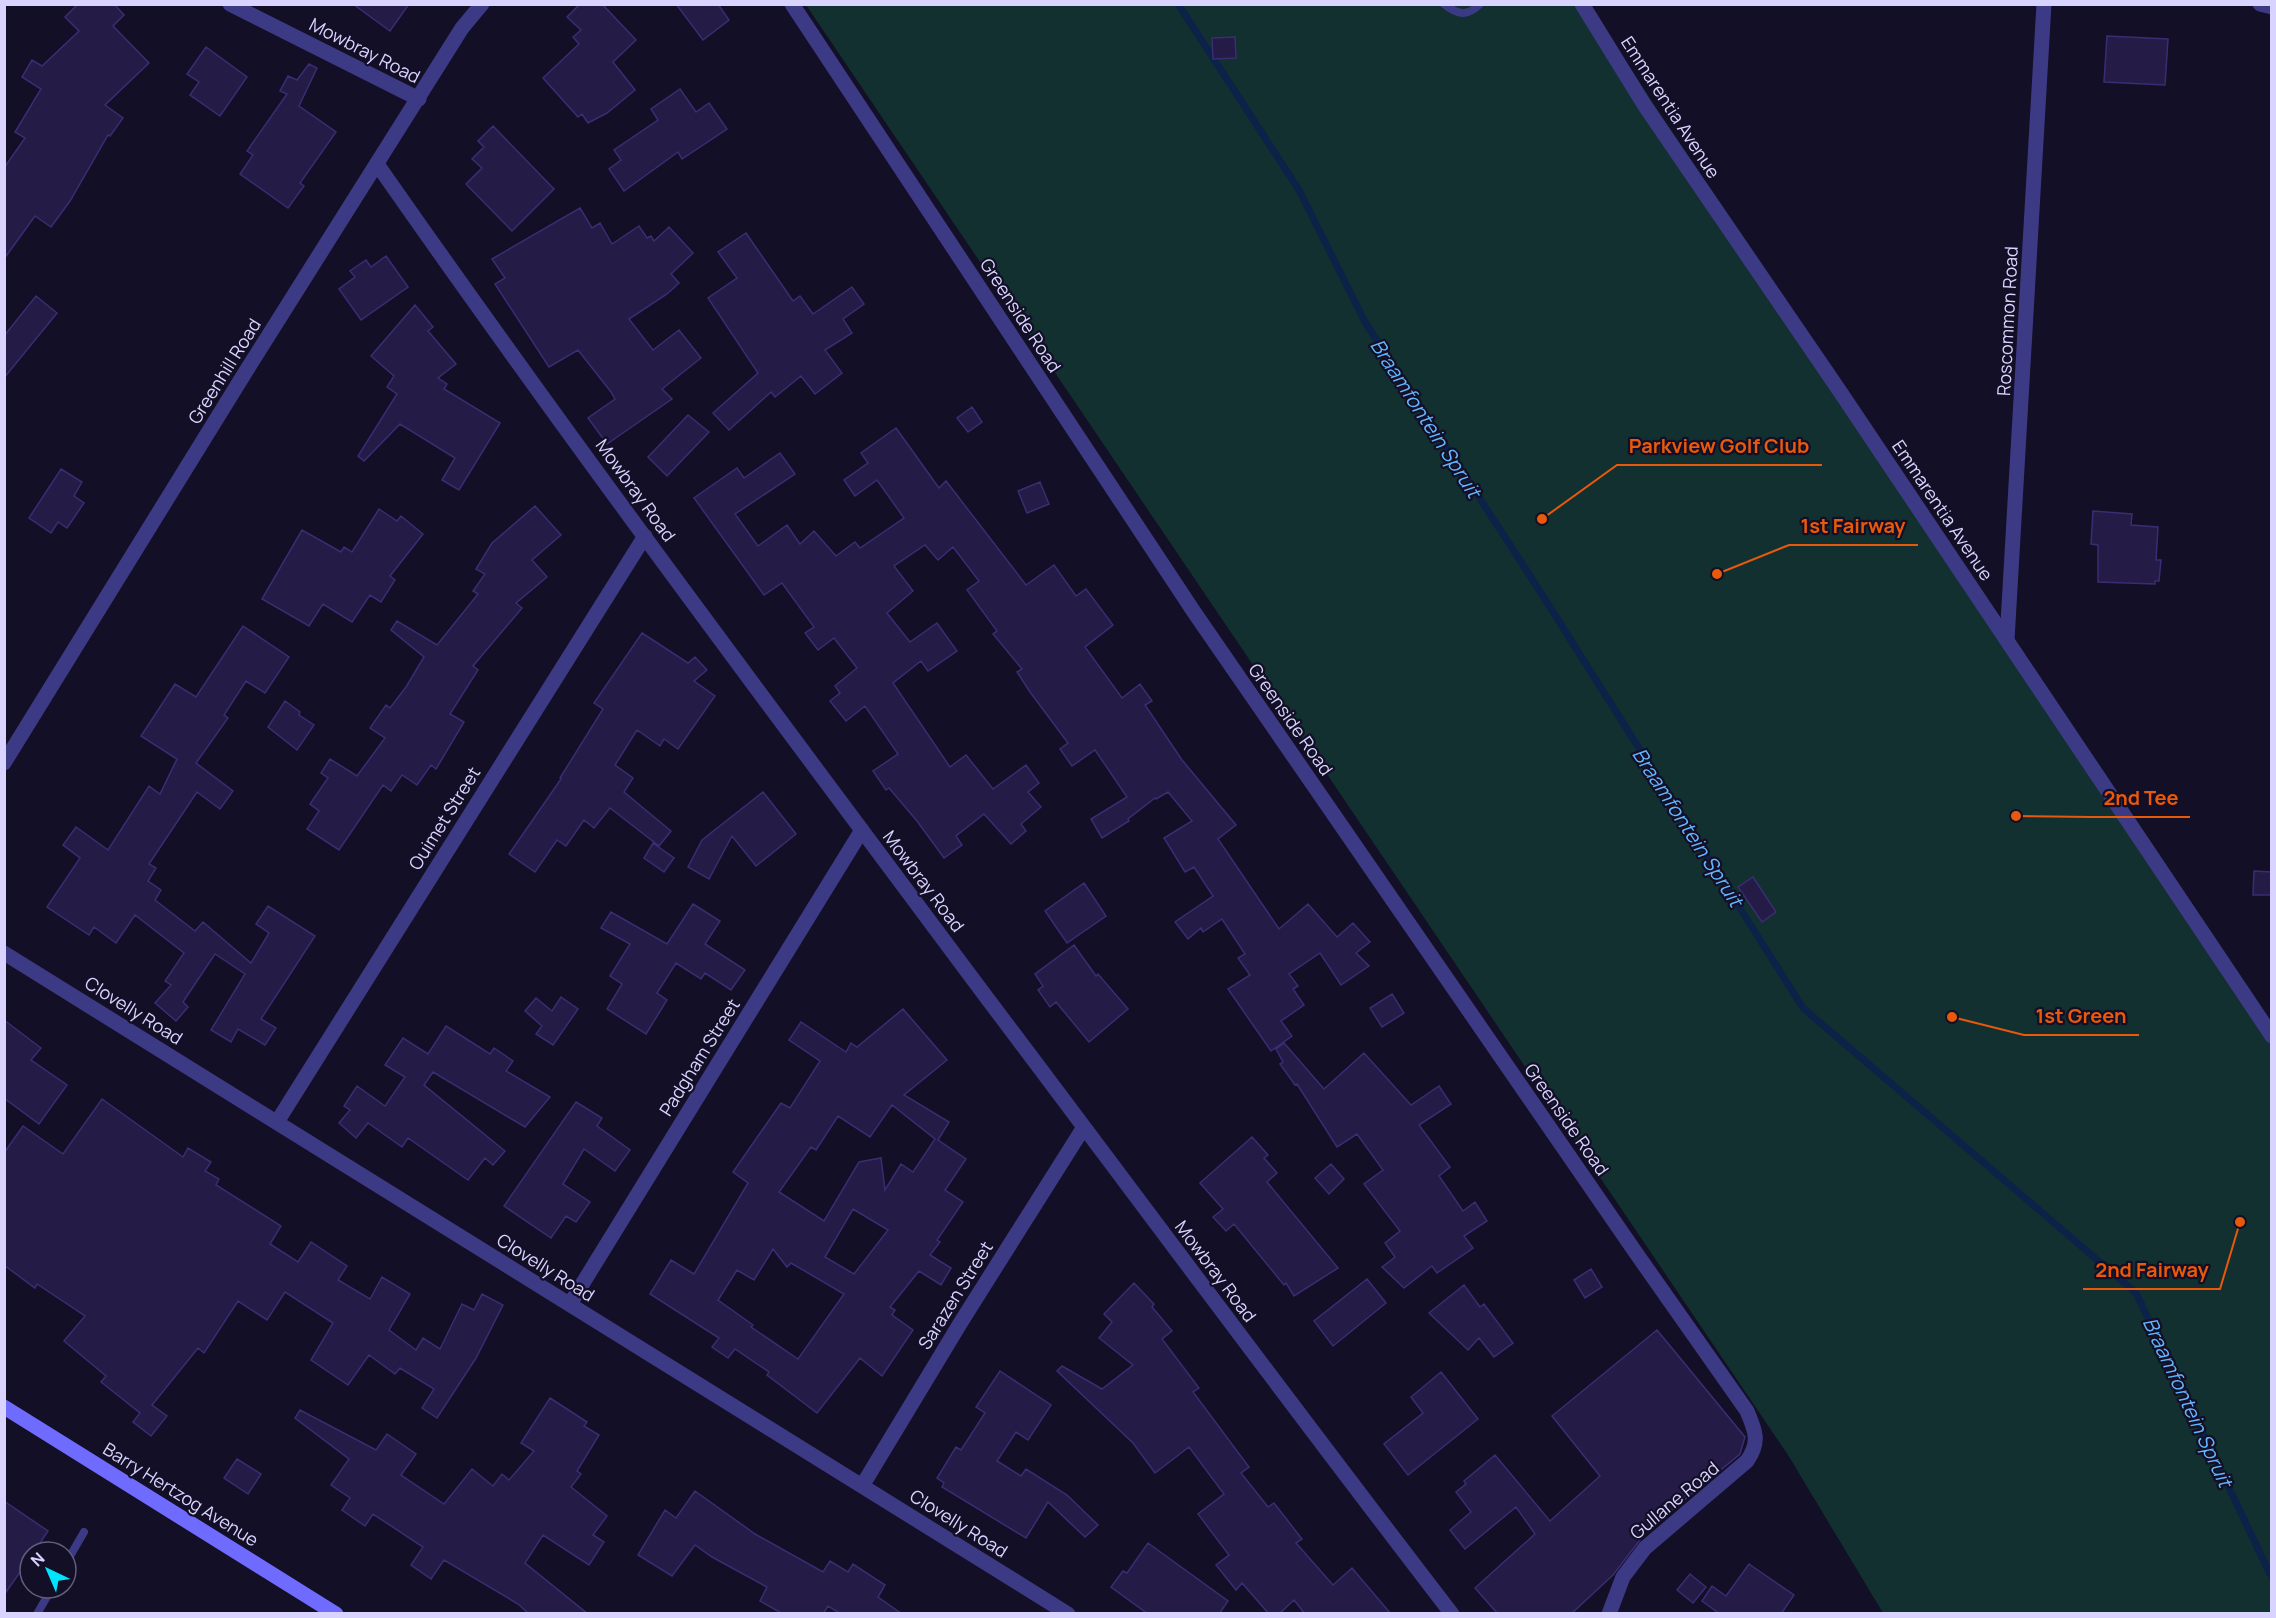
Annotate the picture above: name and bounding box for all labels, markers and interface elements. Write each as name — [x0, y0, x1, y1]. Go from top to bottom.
street label: Mowbray Road — [306, 12, 424, 88]
street label: Emmarentia Avenue — [1616, 31, 1726, 183]
street label: Roscommon Road — [1991, 246, 2023, 396]
street label: Greenside Road — [975, 253, 1067, 377]
street label: Greenhill Road — [182, 314, 266, 428]
water label: Braamfontein Spruit — [1364, 333, 1489, 504]
callout: Parkview Golf Club — [1617, 427, 1822, 465]
text: Parkview Golf Club — [1629, 432, 1809, 459]
street label: Mowbray Road — [591, 434, 681, 546]
street label: Emmarentia Avenue — [1887, 435, 1999, 585]
callout: 1st Fairway — [1789, 507, 1918, 545]
text: 1st Fairway — [1801, 512, 1906, 539]
street label: Greenside Road — [1243, 658, 1339, 780]
water label: Braamfontein Spruit — [1626, 742, 1751, 913]
street label: Ouimet Street — [403, 762, 485, 874]
callout: 2nd Tee — [2091, 779, 2190, 817]
text: 2nd Tee — [2103, 784, 2179, 811]
street label: Mowbray Road — [878, 825, 970, 937]
street label: Clovelly Road — [81, 970, 187, 1050]
street label: Padgham Street — [653, 994, 745, 1120]
callout: 1st Green — [2024, 997, 2139, 1035]
text: 1st Green — [2036, 1002, 2126, 1029]
street label: Greenside Road — [1519, 1058, 1615, 1180]
street label: Mowbray Road — [1170, 1215, 1262, 1327]
street label: Clovelly Road — [493, 1227, 599, 1307]
street label: Sarazen Street — [912, 1236, 998, 1354]
callout: 2nd Fairway — [2083, 1251, 2220, 1289]
text: 2nd Fairway — [2095, 1256, 2209, 1283]
water label: Braamfontein Spruit — [2137, 1313, 2240, 1493]
street label: Barry Hertzog Avenue — [99, 1436, 263, 1552]
street label: Gullane Road — [1624, 1456, 1724, 1544]
street label: Clovelly Road — [906, 1483, 1012, 1563]
north arrow — [18, 1540, 78, 1600]
text: N — [26, 1547, 49, 1571]

